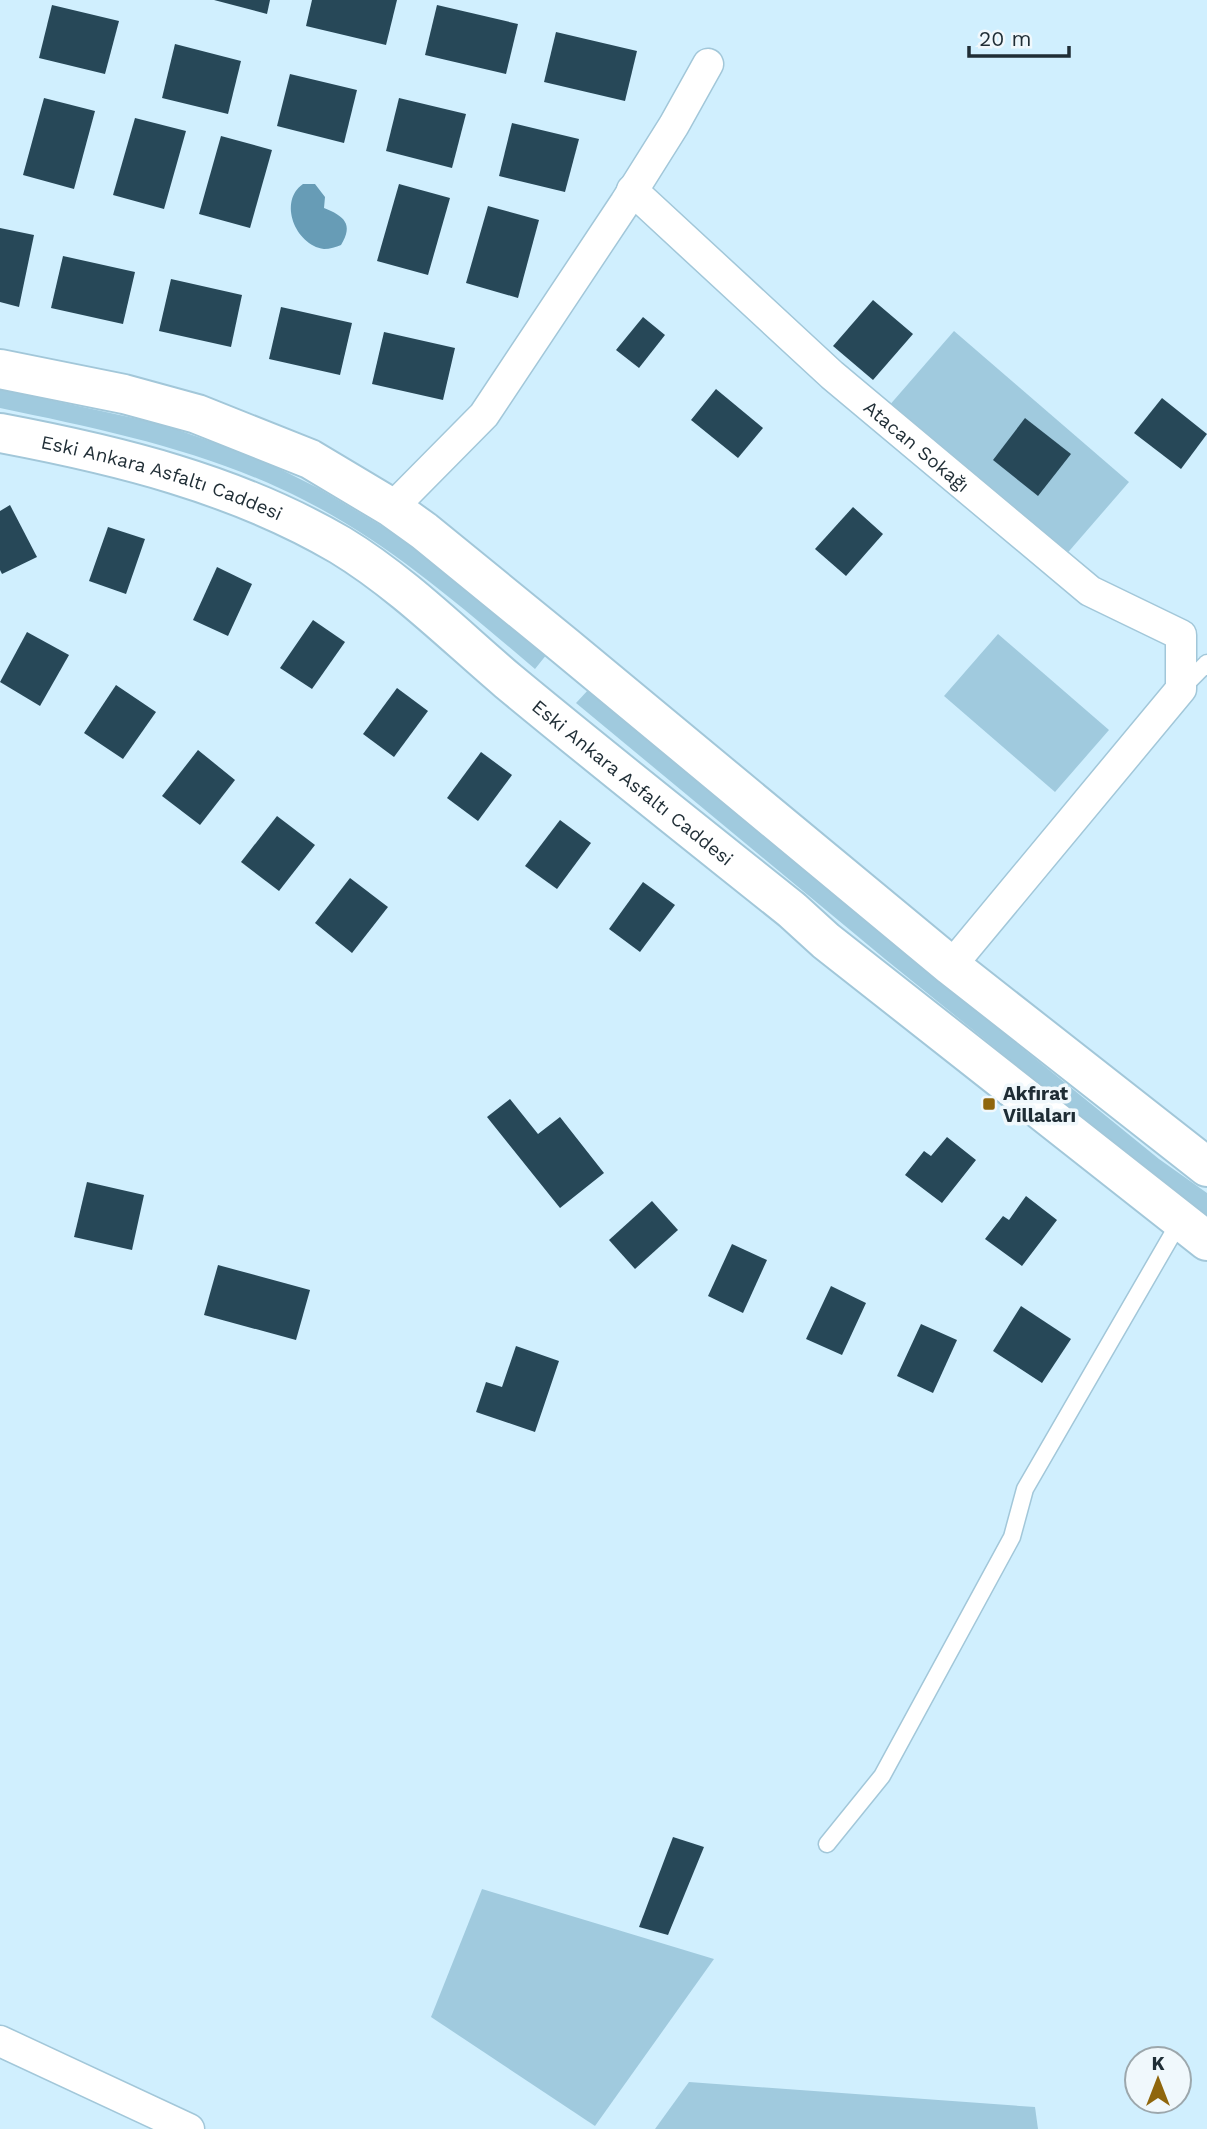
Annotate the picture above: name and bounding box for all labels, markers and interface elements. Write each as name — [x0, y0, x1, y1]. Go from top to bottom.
scale bar — [969, 14, 1069, 58]
text: 20 m — [979, 26, 1031, 51]
street label: Atacan Sokağı — [859, 396, 974, 497]
street label: Eski Ankara Asfaltı Caddesi — [39, 430, 286, 526]
street label: Eski Ankara Asfaltı Caddesi — [527, 695, 738, 871]
place label: Akfırat Villaları — [1003, 1082, 1076, 1127]
marker: Akfırat Villaları — [981, 1096, 997, 1112]
north arrow — [1123, 2045, 1193, 2115]
text: K — [1151, 2052, 1165, 2075]

